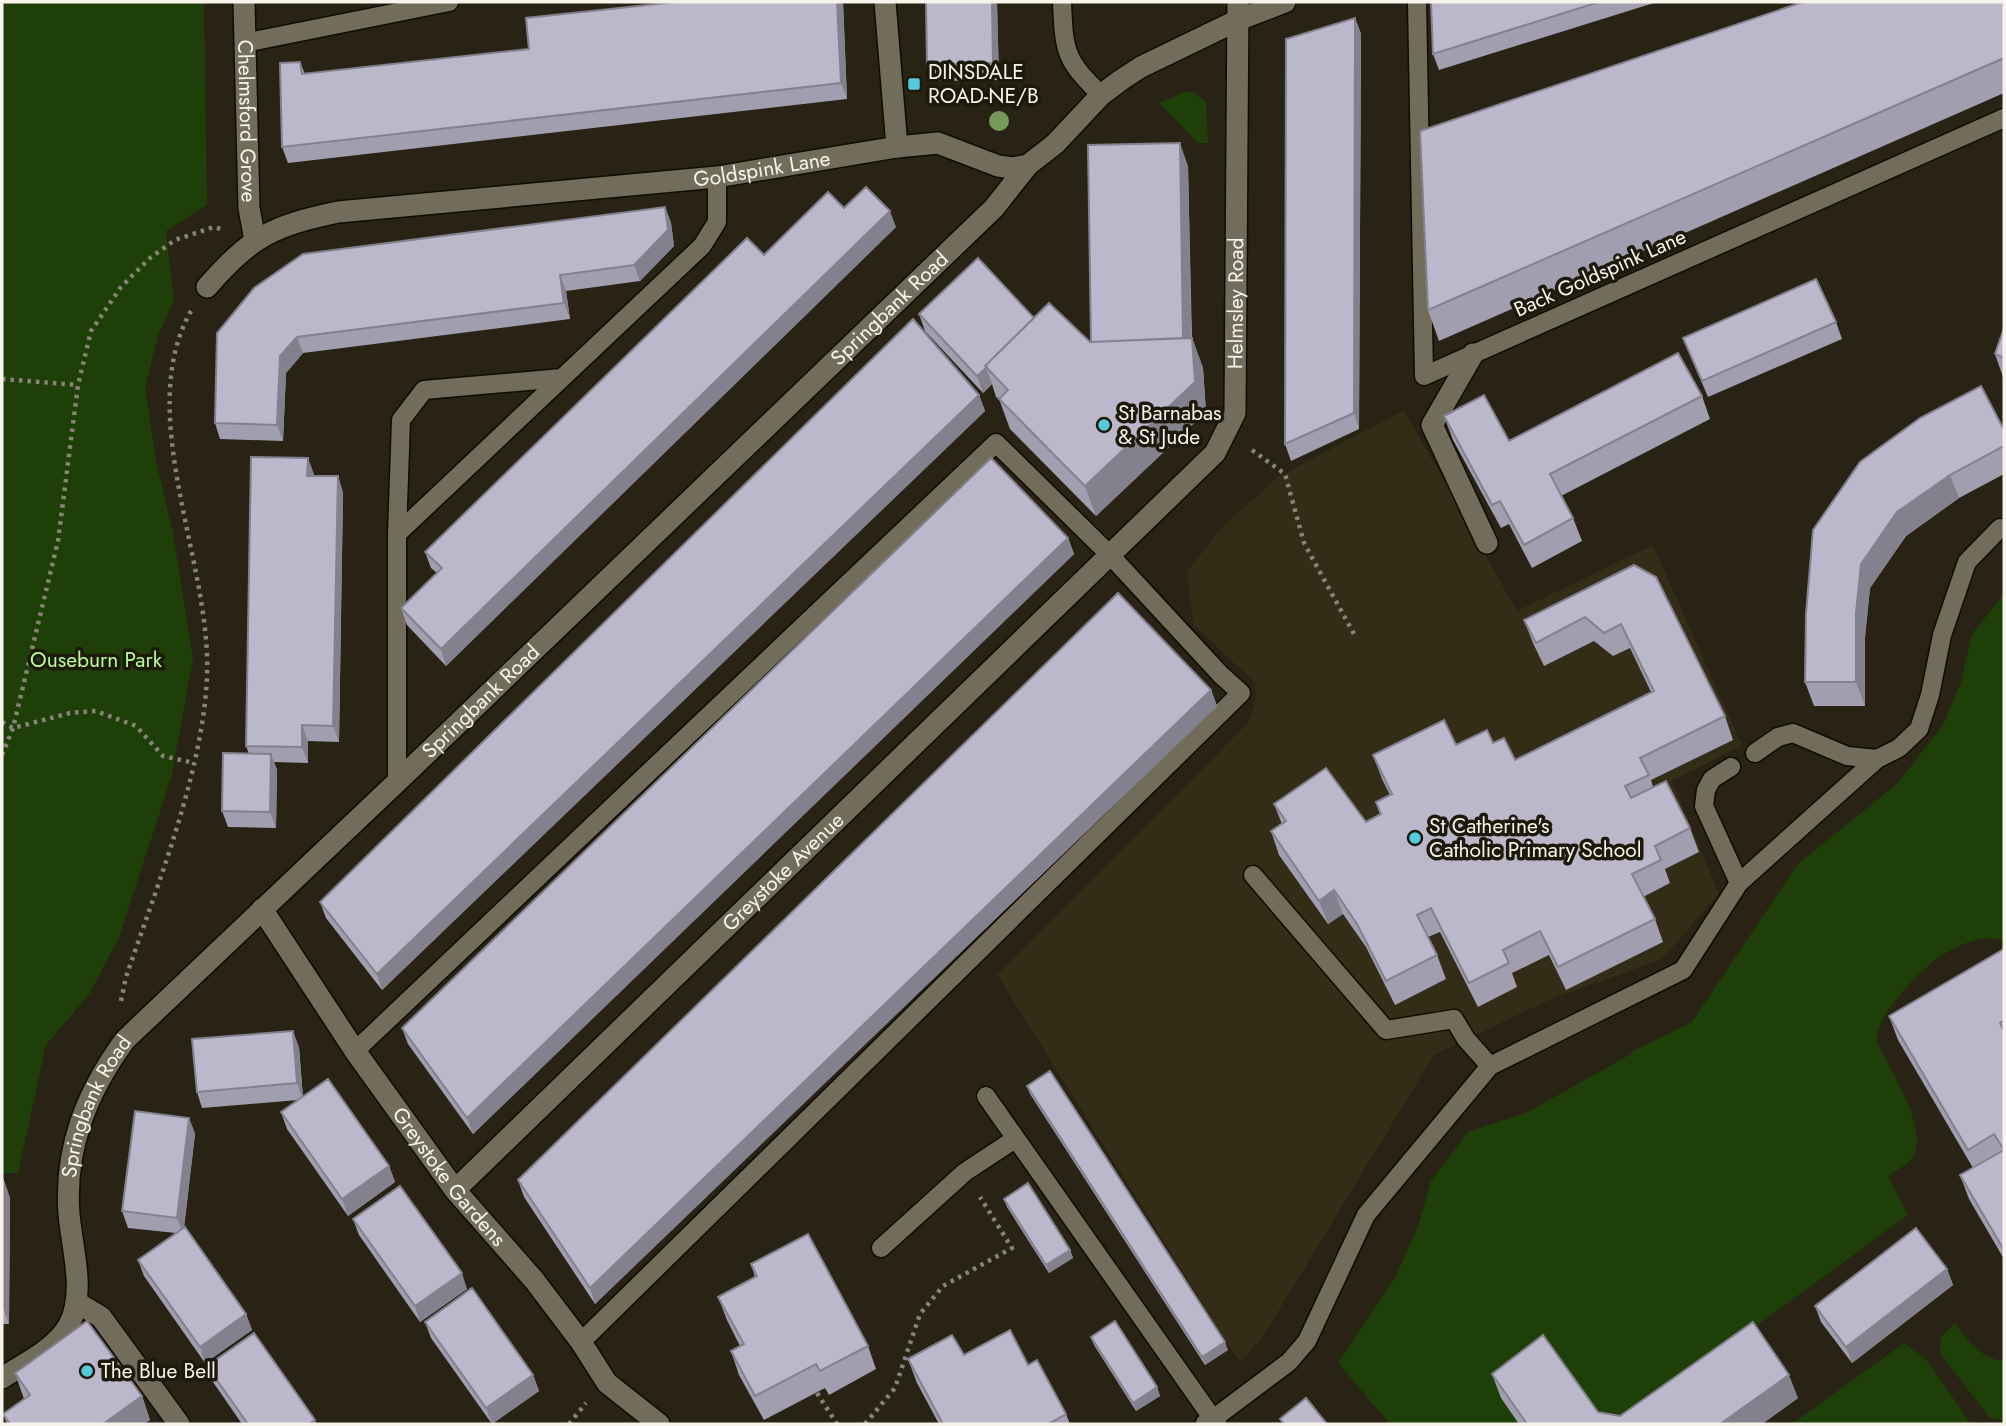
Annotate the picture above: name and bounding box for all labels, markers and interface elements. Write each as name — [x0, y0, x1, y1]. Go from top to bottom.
street label: Chelmsford Grove — [230, 39, 264, 203]
place label: DINSDALE ROAD-NE/B — [928, 57, 1039, 111]
marker: DINSDALE ROAD-NE/B — [906, 76, 922, 92]
street label: Goldspink Lane — [692, 143, 833, 194]
street label: Back Goldspink Lane — [1509, 221, 1691, 324]
street label: Helmsley Road — [1220, 237, 1251, 369]
street label: Springbank Road — [824, 245, 955, 372]
place label: St Barnabas & St Jude — [1118, 398, 1222, 452]
marker: St Barnabas & St Jude — [1096, 417, 1112, 433]
street label: Springbank Road — [415, 638, 546, 765]
park label: Ouseburn Park — [30, 645, 163, 675]
street label: Greystoke Avenue — [715, 805, 851, 938]
place label: St Catherine's Catholic Primary School — [1429, 811, 1642, 865]
marker: St Catherine's Catholic Primary School — [1407, 830, 1423, 846]
street label: Springbank Road — [54, 1029, 139, 1179]
street label: Greystoke Gardens — [385, 1101, 513, 1253]
place label: The Blue Bell — [101, 1356, 216, 1386]
marker: The Blue Bell — [79, 1363, 95, 1379]

